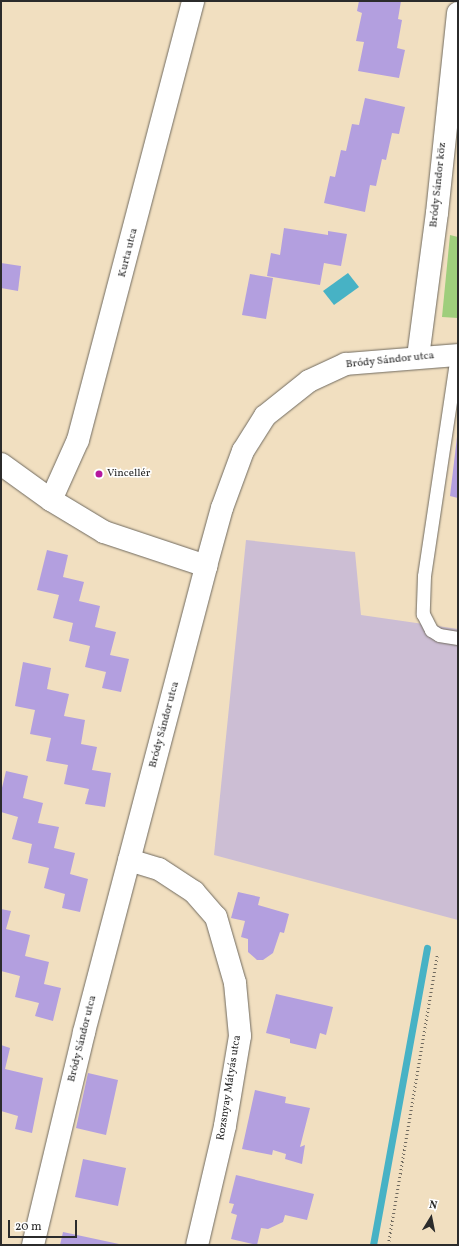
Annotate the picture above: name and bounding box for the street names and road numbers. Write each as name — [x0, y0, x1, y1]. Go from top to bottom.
street label: Bródy Sándor köz — [428, 142, 450, 228]
street label: Kurta utca — [117, 227, 141, 279]
street label: Bródy Sándor utca — [345, 350, 435, 372]
street label: Bródy Sándor utca — [147, 680, 183, 770]
street label: Bródy Sándor utca — [66, 994, 100, 1084]
street label: Rozsnyay Mátyás utca — [215, 1034, 245, 1142]

